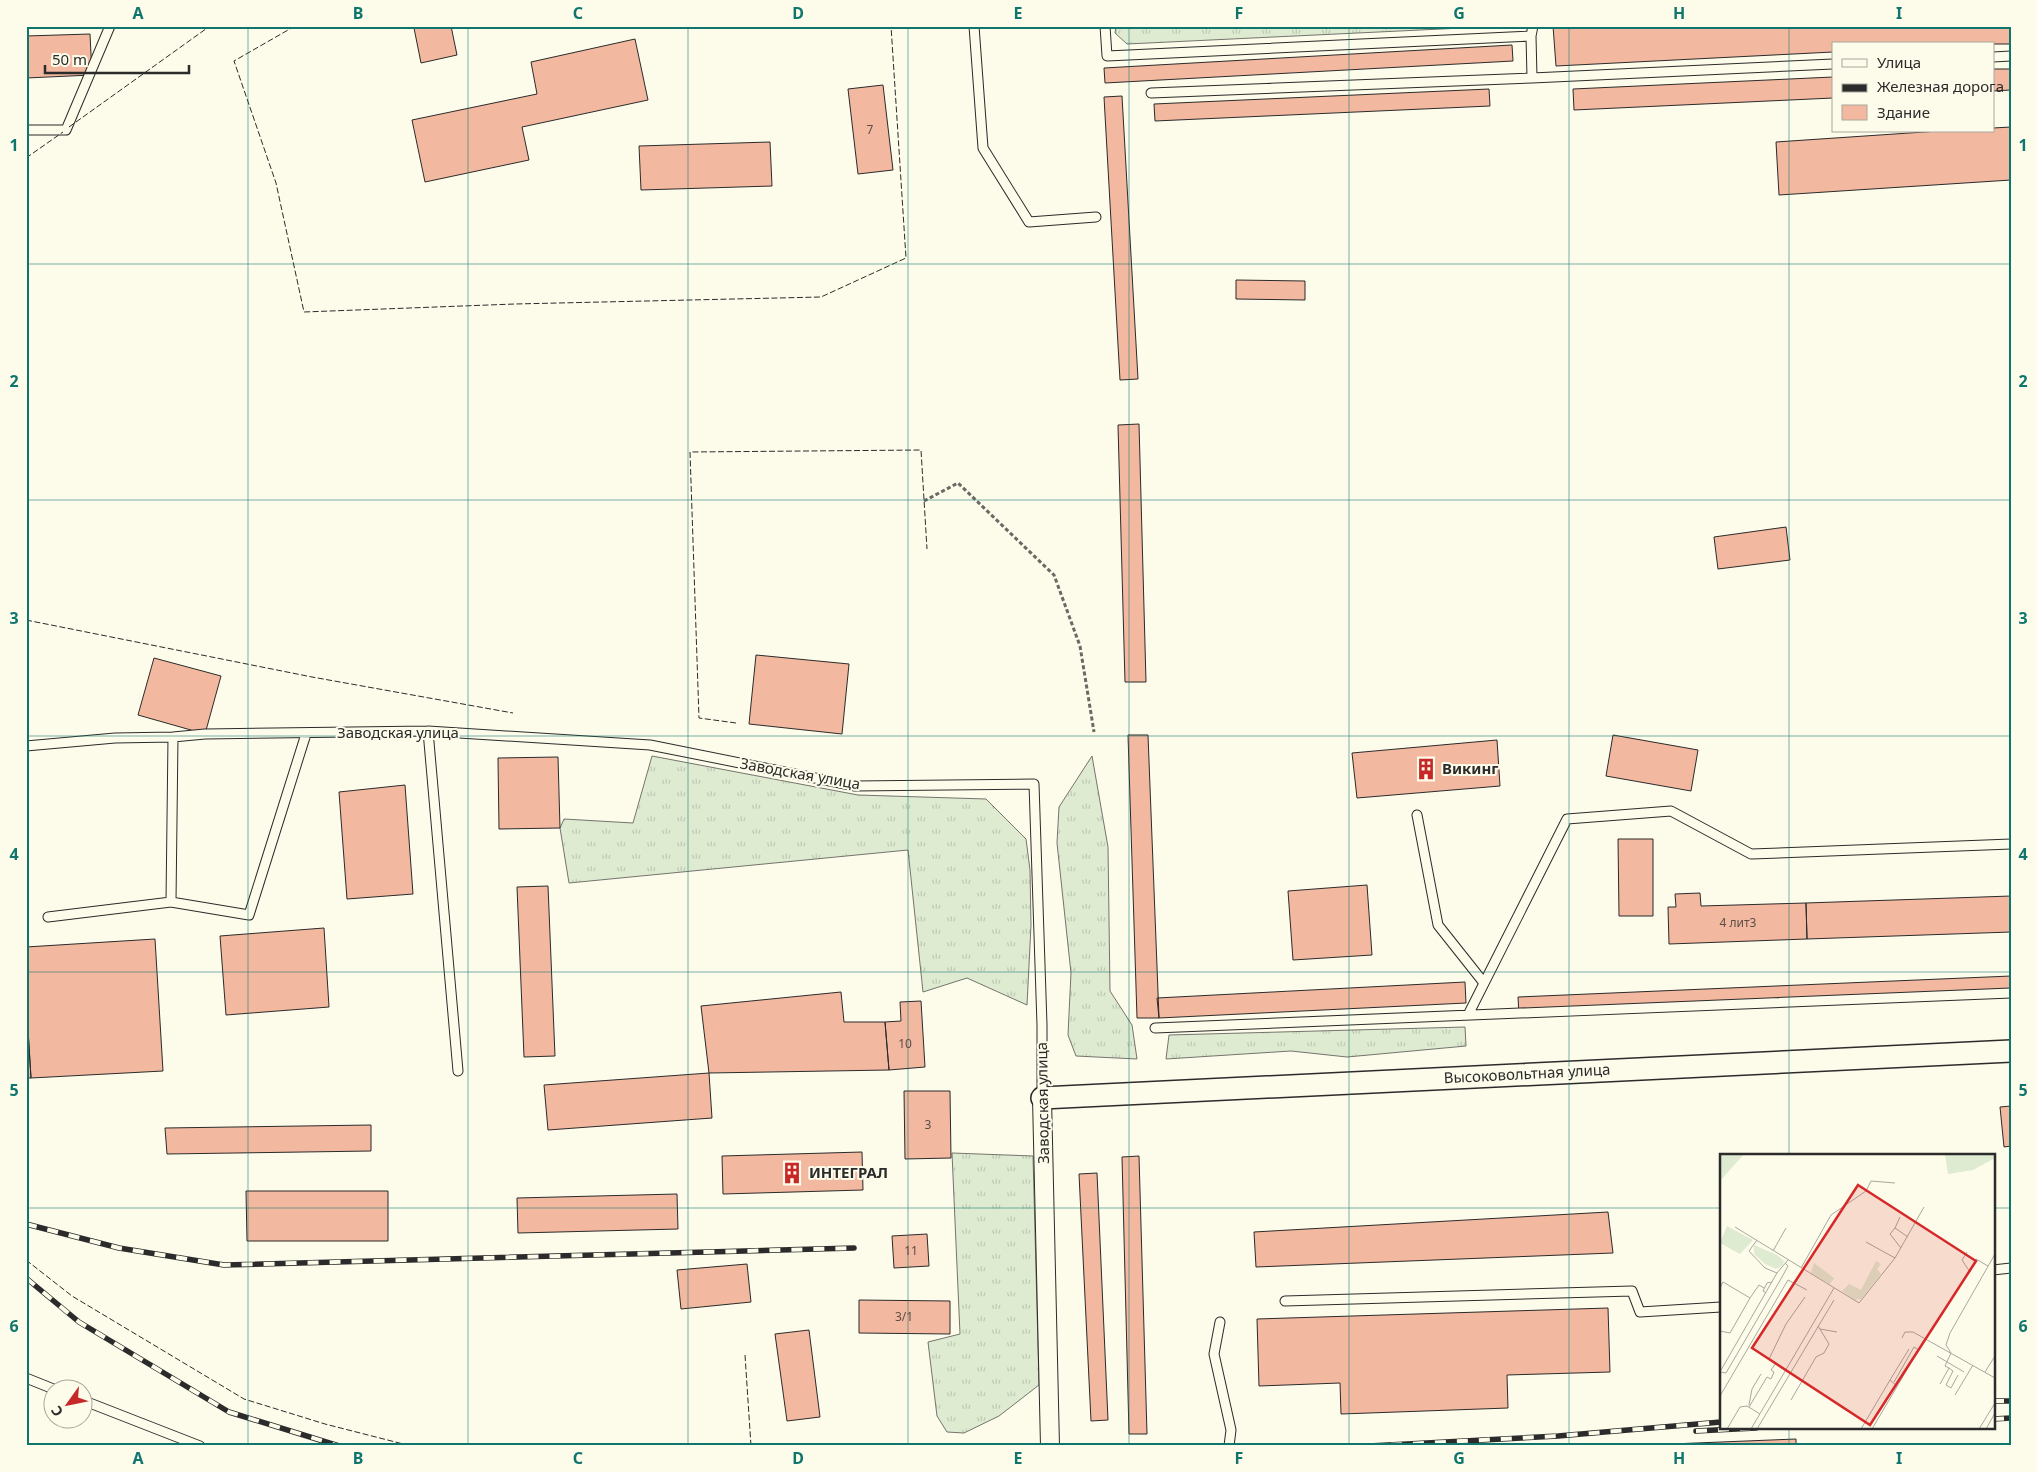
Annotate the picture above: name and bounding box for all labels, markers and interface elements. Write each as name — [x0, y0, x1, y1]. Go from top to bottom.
text: A — [132, 2, 144, 24]
text: B — [353, 2, 363, 24]
text: C — [573, 2, 583, 24]
text: D — [792, 2, 804, 24]
text: E — [1014, 2, 1023, 24]
text: F — [1235, 2, 1243, 24]
text: G — [1453, 2, 1465, 24]
text: H — [1673, 2, 1685, 24]
text: I — [1896, 2, 1902, 24]
scale bar — [45, 42, 189, 74]
legend — [1832, 42, 1994, 132]
text: 50 m — [52, 49, 87, 69]
text: Улица — [1877, 52, 1921, 72]
text: Железная дорога — [1877, 76, 2004, 96]
text: Здание — [1877, 102, 1930, 122]
house number: 7 — [867, 121, 874, 138]
text: 1 — [9, 134, 19, 156]
text: 1 — [2018, 134, 2028, 156]
text: 2 — [9, 370, 19, 392]
text: 2 — [2018, 370, 2028, 392]
text: 3 — [9, 607, 19, 629]
text: 3 — [2018, 607, 2028, 629]
street label: Заводская улица — [337, 722, 459, 742]
street label: Заводская улица — [738, 753, 862, 793]
building icon: Викинг — [1413, 756, 1439, 782]
place label: Викинг — [1442, 758, 1498, 778]
text: 4 — [9, 843, 19, 865]
text: 4 — [2018, 843, 2028, 865]
house number: 4 лит3 — [1720, 914, 1757, 931]
house number: 10 — [898, 1035, 912, 1052]
street label: Заводская улица — [1031, 1042, 1053, 1164]
street label: Высоковольтная улица — [1443, 1059, 1611, 1087]
text: 5 — [9, 1079, 19, 1101]
text: 5 — [2018, 1079, 2028, 1101]
house number: 3 — [925, 1116, 932, 1133]
inset map — [1720, 1154, 1994, 1430]
building icon: ИНТЕГРАЛ — [779, 1160, 805, 1186]
place label: ИНТЕГРАЛ — [809, 1162, 888, 1182]
house number: 11 — [904, 1242, 918, 1259]
house number: 3/1 — [895, 1308, 913, 1325]
text: 6 — [9, 1315, 19, 1337]
text: 6 — [2018, 1315, 2028, 1337]
north arrow — [42, 1380, 92, 1430]
text: С — [46, 1402, 67, 1420]
text: A — [132, 1447, 144, 1469]
text: B — [353, 1447, 363, 1469]
text: C — [573, 1447, 583, 1469]
text: D — [792, 1447, 804, 1469]
text: E — [1014, 1447, 1023, 1469]
text: F — [1235, 1447, 1243, 1469]
text: G — [1453, 1447, 1465, 1469]
text: H — [1673, 1447, 1685, 1469]
text: I — [1896, 1447, 1902, 1469]

